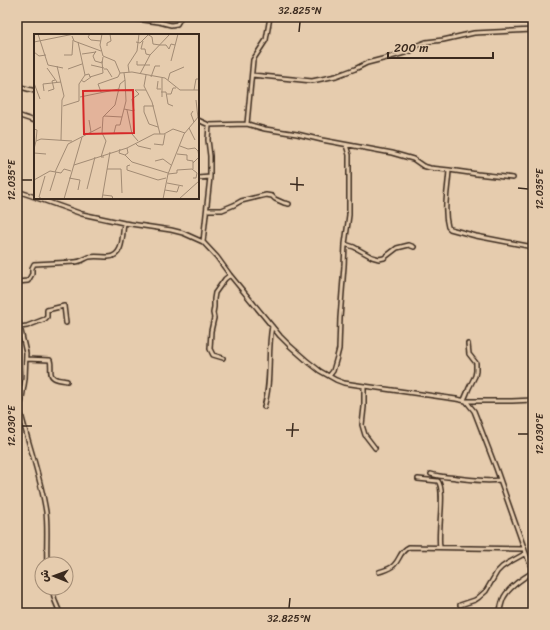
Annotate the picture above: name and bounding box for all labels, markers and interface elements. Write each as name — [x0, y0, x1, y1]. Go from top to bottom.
text: 32.825°N — [278, 2, 322, 20]
inset map — [34, 34, 199, 199]
scale bar — [388, 34, 493, 60]
text: 200 m — [394, 37, 428, 59]
text: 12.035°E — [3, 158, 21, 200]
text: 12.035°E — [531, 167, 549, 209]
text: 12.030°E — [3, 404, 21, 447]
text: 12.030°E — [531, 412, 549, 455]
north arrow — [34, 556, 74, 596]
text: ش — [35, 570, 54, 582]
text: 32.825°N — [267, 610, 311, 628]

